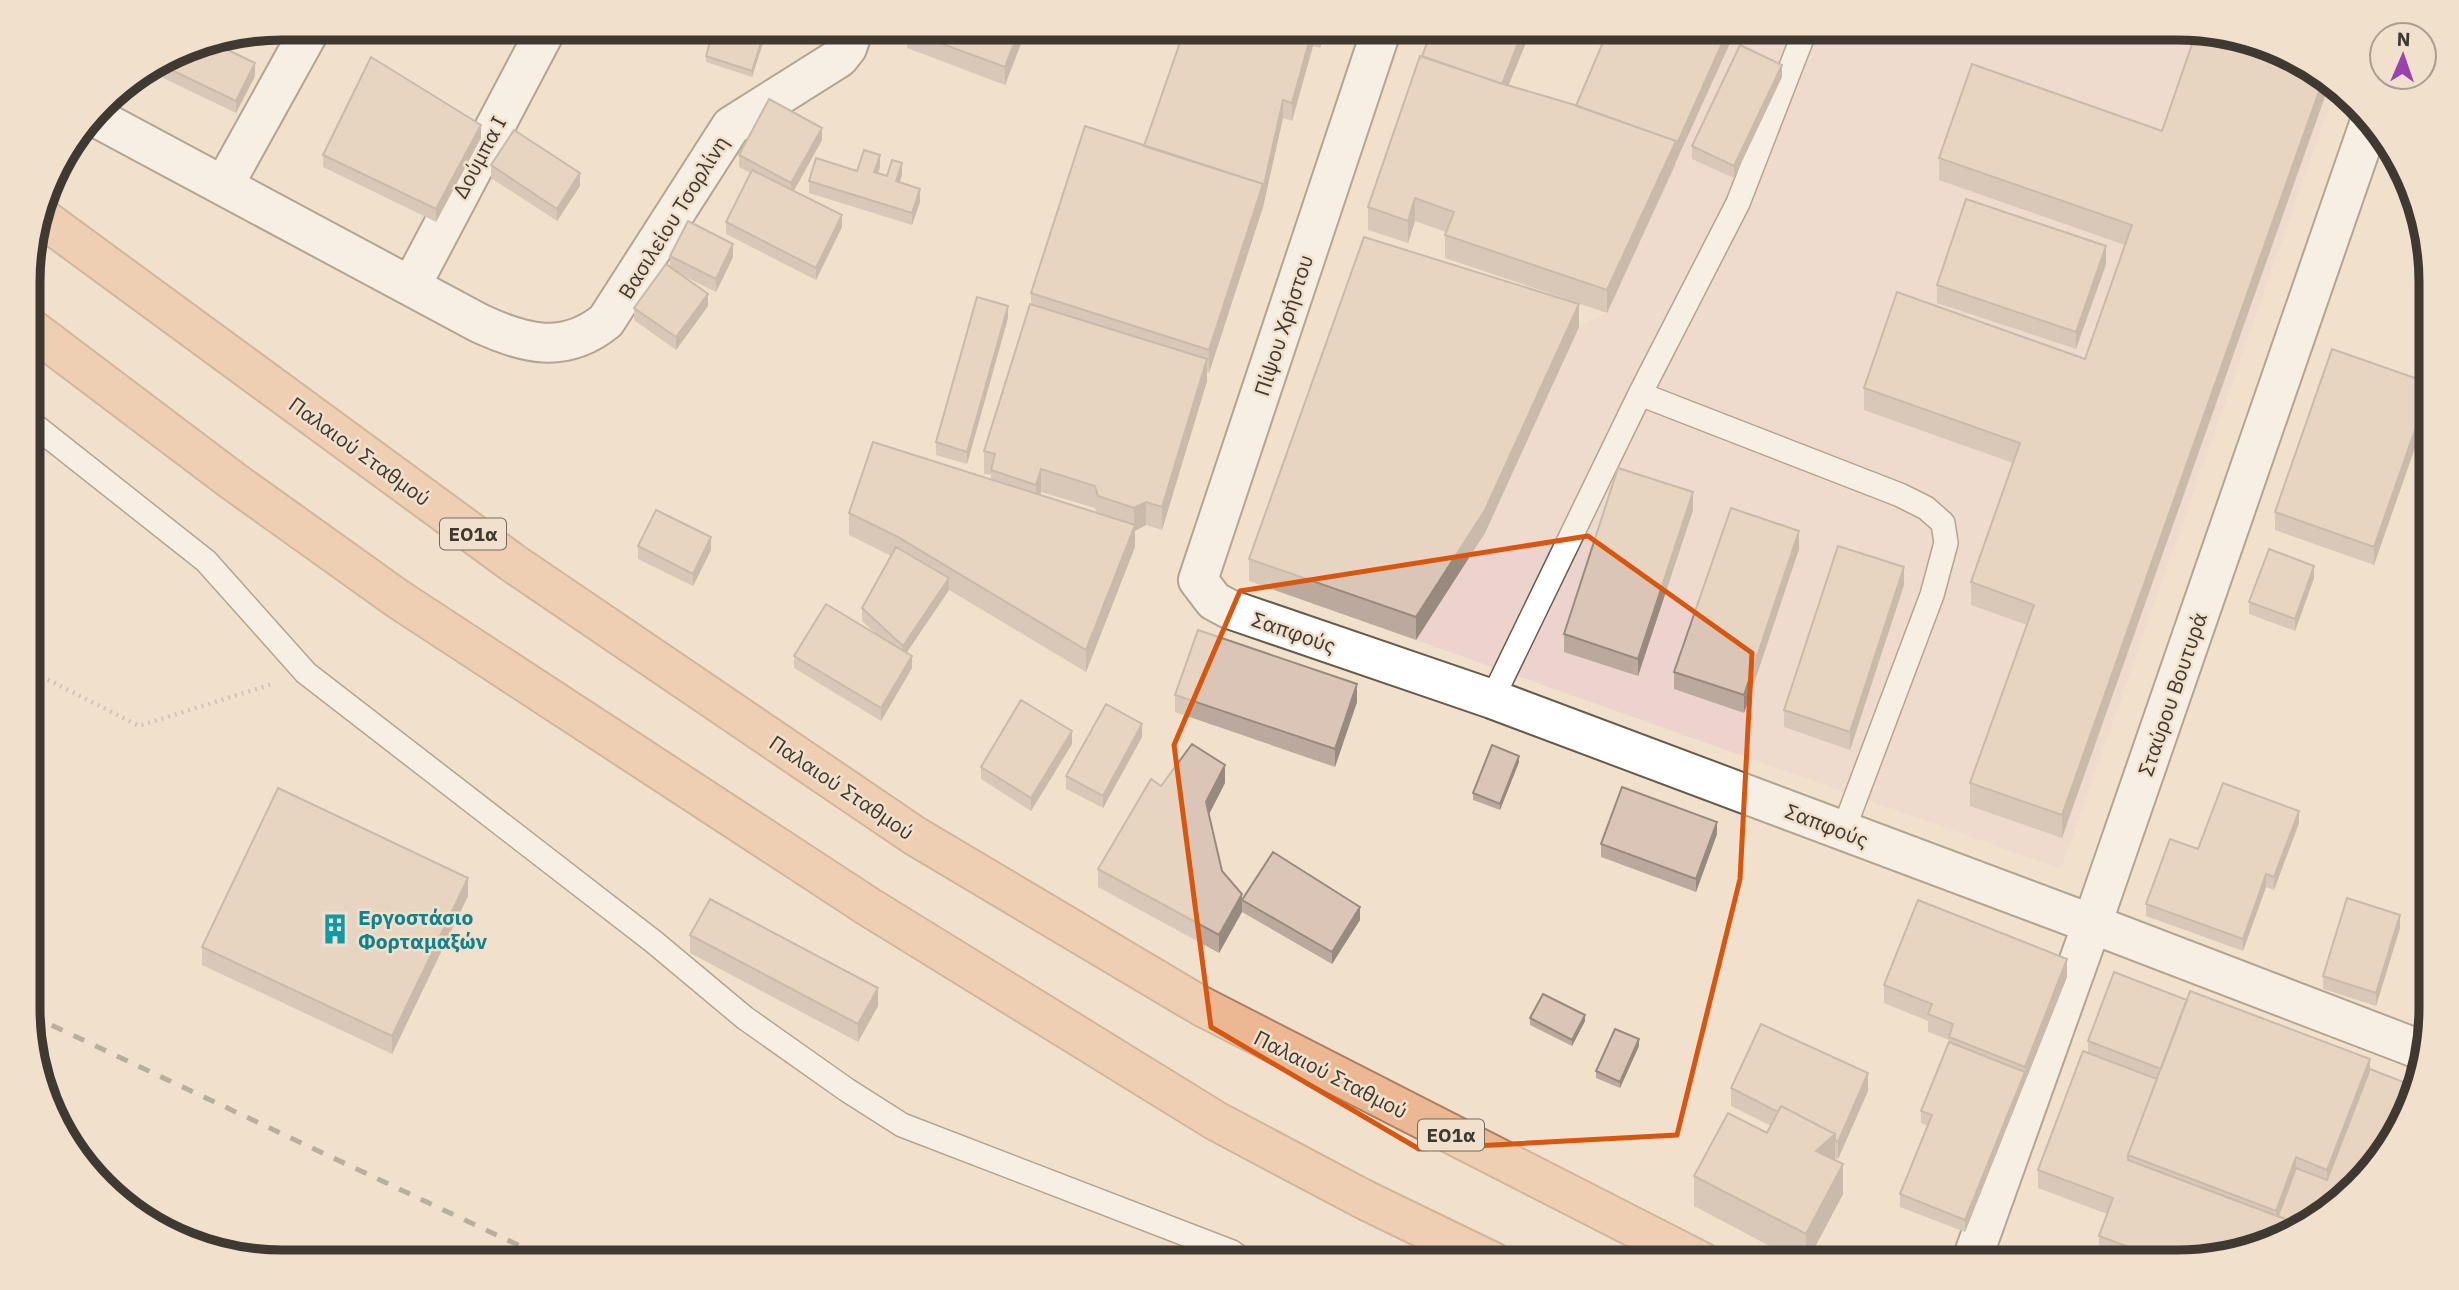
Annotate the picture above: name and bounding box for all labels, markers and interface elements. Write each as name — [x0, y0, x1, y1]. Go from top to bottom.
north arrow — [2368, 21, 2438, 91]
text: N — [2396, 27, 2411, 51]
street label: Δούμπα Ι — [446, 111, 512, 203]
street label: Βασιλείου Τσορλίνη — [611, 130, 735, 304]
street label: Πίψου Χρήστου — [1247, 251, 1319, 399]
street label: Παλαιού Σταθμού — [283, 390, 437, 512]
road number: ΕΟ1α — [440, 519, 506, 550]
street label: Σαπφούς — [1248, 605, 1340, 659]
street label: Σταύρου Βουτυρά — [2131, 609, 2213, 779]
street label: Παλαιού Σταθμού — [764, 728, 920, 846]
street label: Σαπφούς — [1781, 796, 1873, 854]
place label: Εργοστάσιο Φορταμαξών — [358, 903, 488, 955]
building icon: Εργοστάσιο Φορταμαξών — [318, 912, 352, 946]
street label: Παλαιού Σταθμού — [1249, 1023, 1413, 1125]
road number: ΕΟ1α — [1418, 1120, 1484, 1150]

